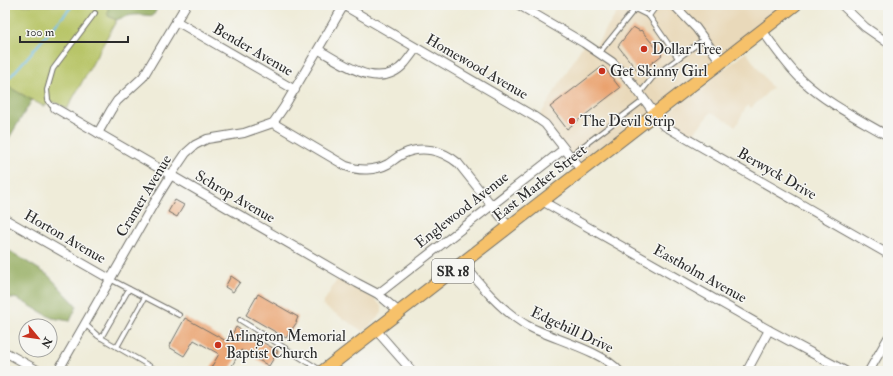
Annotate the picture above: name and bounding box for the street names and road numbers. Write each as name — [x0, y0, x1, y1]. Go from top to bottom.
street label: Bender Avenue — [209, 19, 297, 81]
street label: Homewood Avenue — [423, 30, 531, 104]
street label: East Market Street — [489, 140, 591, 225]
street label: Berwyck Drive — [734, 144, 820, 204]
street label: Cramer Avenue — [112, 151, 176, 241]
street label: Schrop Avenue — [191, 166, 278, 228]
street label: Englewood Avenue — [411, 168, 513, 252]
street label: Horton Avenue — [21, 206, 109, 268]
street label: Eastholm Avenue — [650, 240, 750, 308]
road number: SR 18 — [432, 259, 474, 283]
street label: Edgehill Drive — [528, 303, 616, 357]

